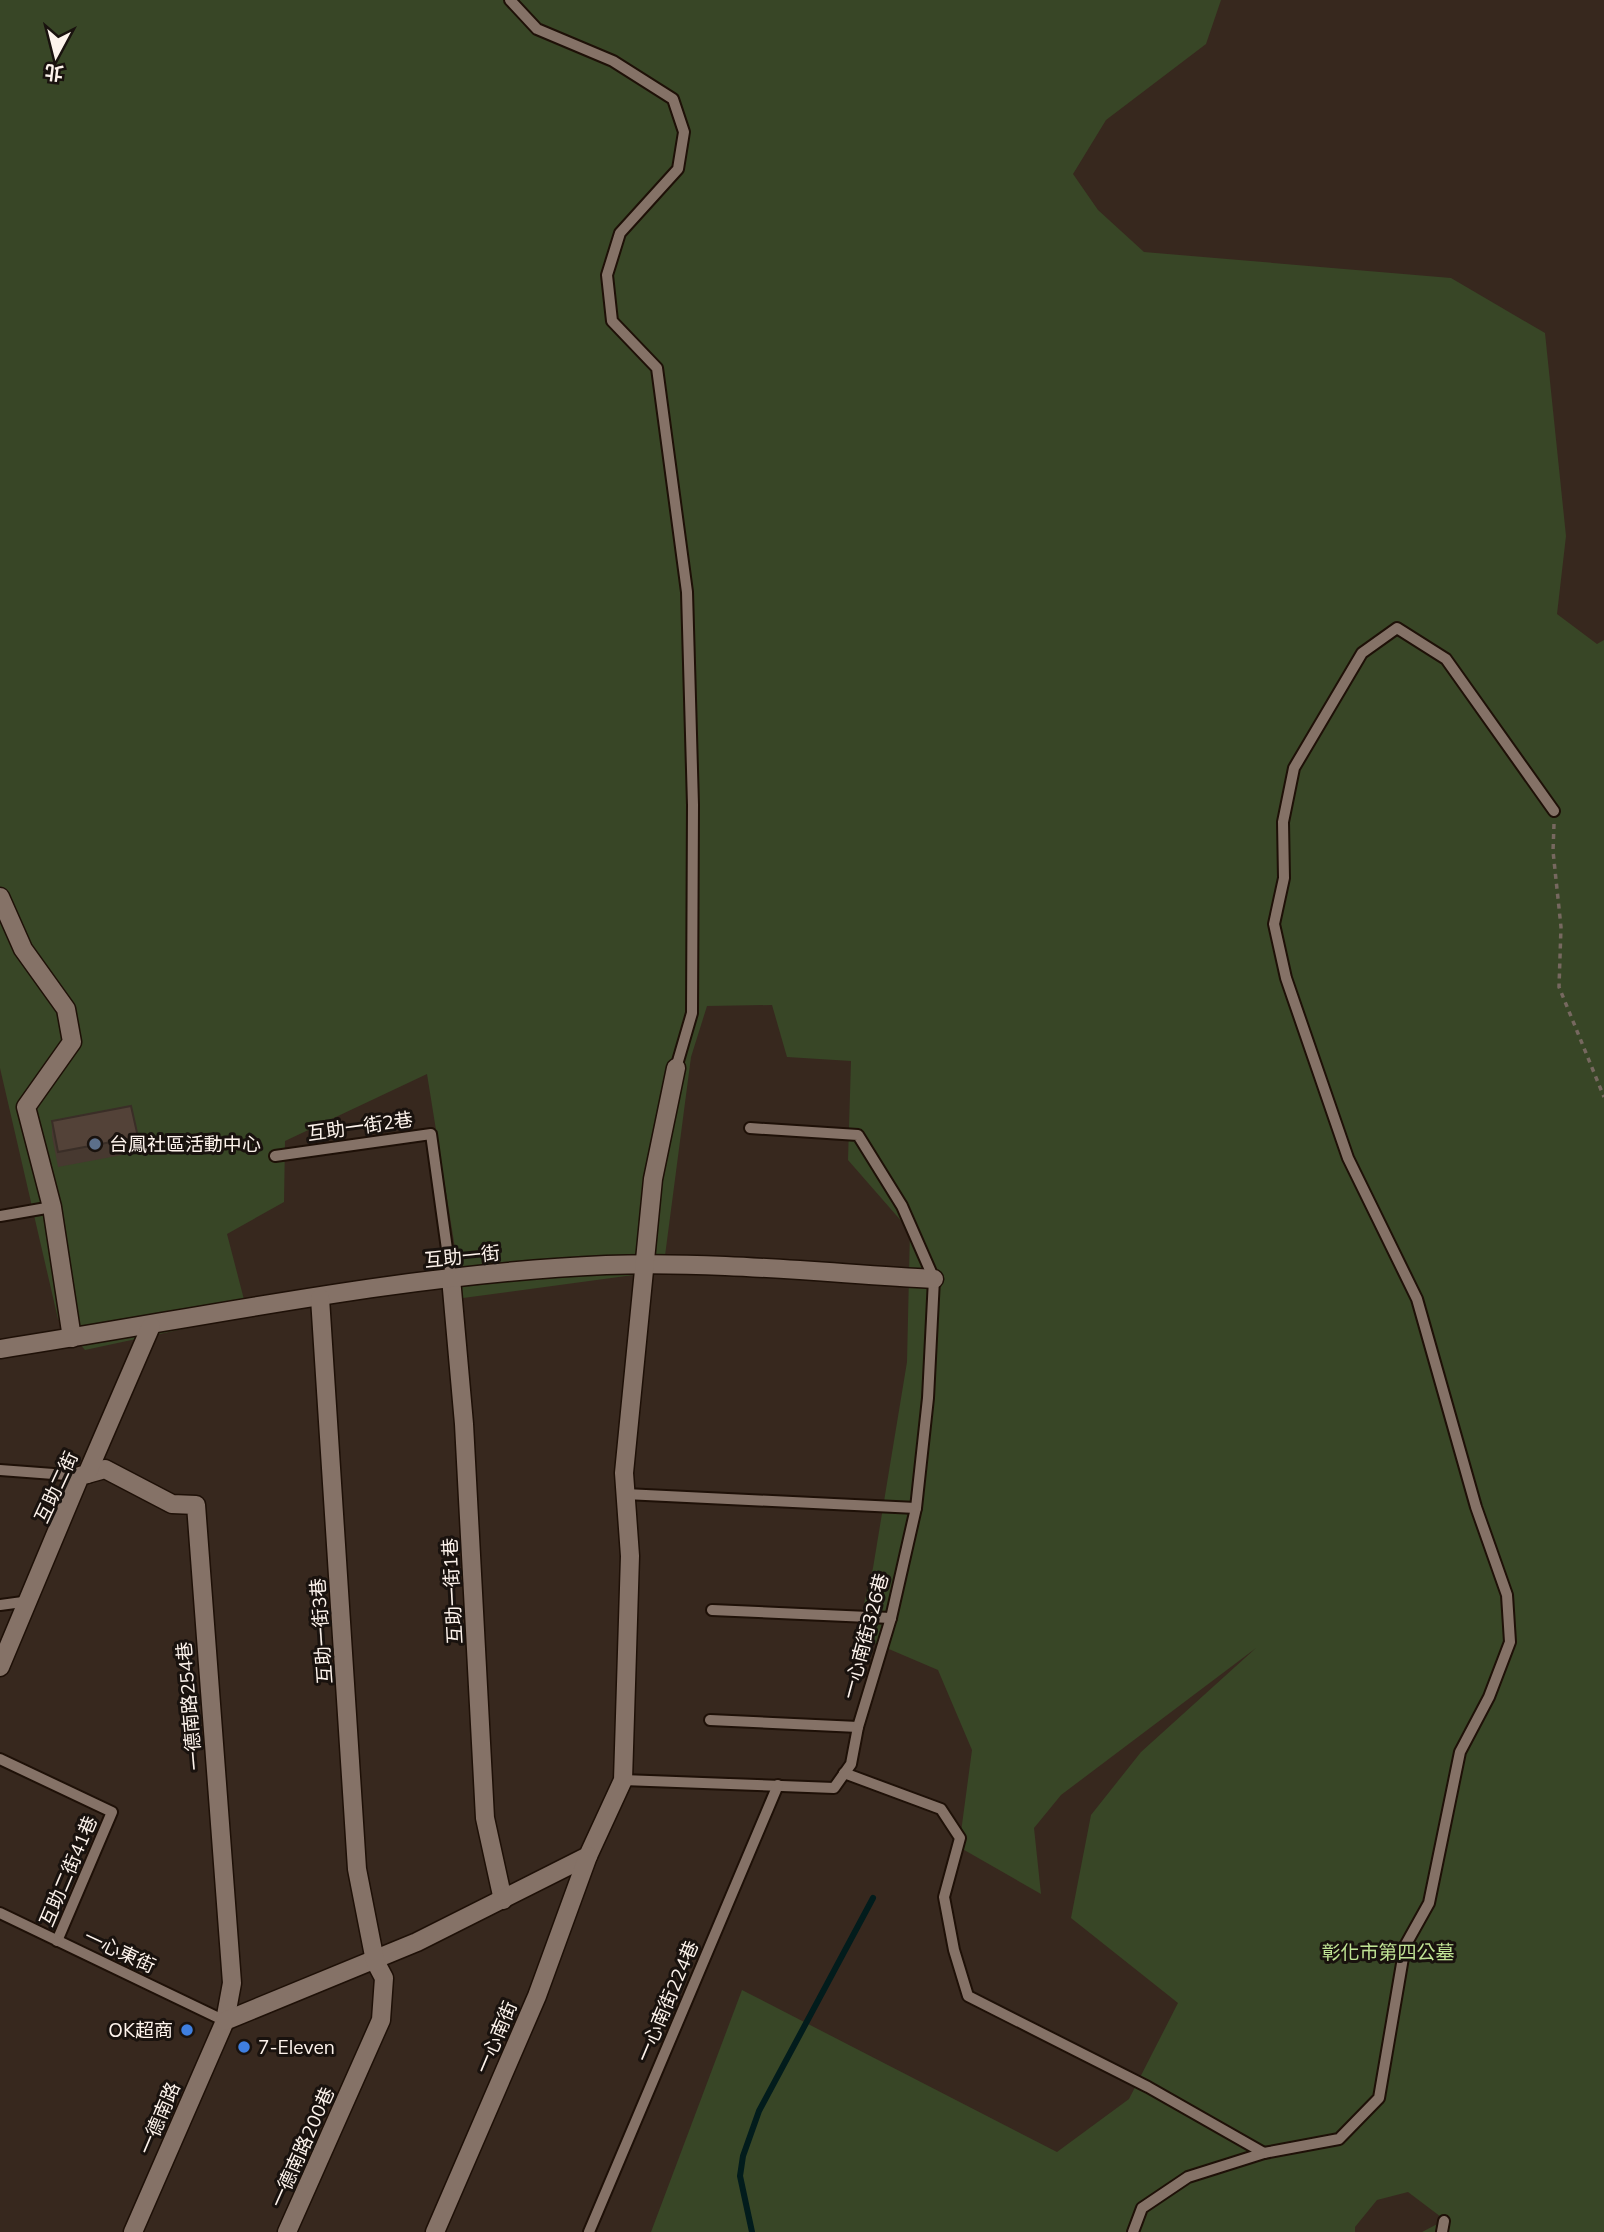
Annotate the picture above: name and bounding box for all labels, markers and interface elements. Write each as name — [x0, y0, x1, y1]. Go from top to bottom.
north arrow — [21, 21, 91, 91]
text: 北 — [43, 60, 65, 86]
street label: 互助一街2巷 — [306, 1107, 414, 1145]
place label: 台鳳社區活動中心 — [109, 1132, 261, 1156]
marker: 台鳳社區活動中心 — [87, 1136, 103, 1152]
street label: 互助一街 — [423, 1240, 501, 1272]
street label: 互助二街 — [29, 1447, 83, 1527]
street label: 互助一街1巷 — [437, 1537, 467, 1645]
street label: 一心南街326巷 — [837, 1570, 893, 1702]
street label: 互助一街3巷 — [305, 1577, 337, 1685]
street label: 一德南路254巷 — [171, 1641, 207, 1771]
street label: 互助二街41巷 — [34, 1812, 102, 1930]
street label: 一心東街 — [80, 1924, 160, 1978]
street label: 一心南街224巷 — [631, 1937, 703, 2065]
park label: 彰化市第四公墓 — [1321, 1940, 1455, 1964]
street label: 一心南街 — [470, 1997, 522, 2077]
place label: OK超商 — [108, 2018, 173, 2042]
marker: OK超商 — [179, 2022, 195, 2038]
place label: 7-Eleven — [258, 2035, 335, 2059]
marker: 7-Eleven — [236, 2039, 252, 2055]
street label: 一德南路 — [133, 2078, 185, 2158]
street label: 一德南路200巷 — [265, 2083, 339, 2211]

